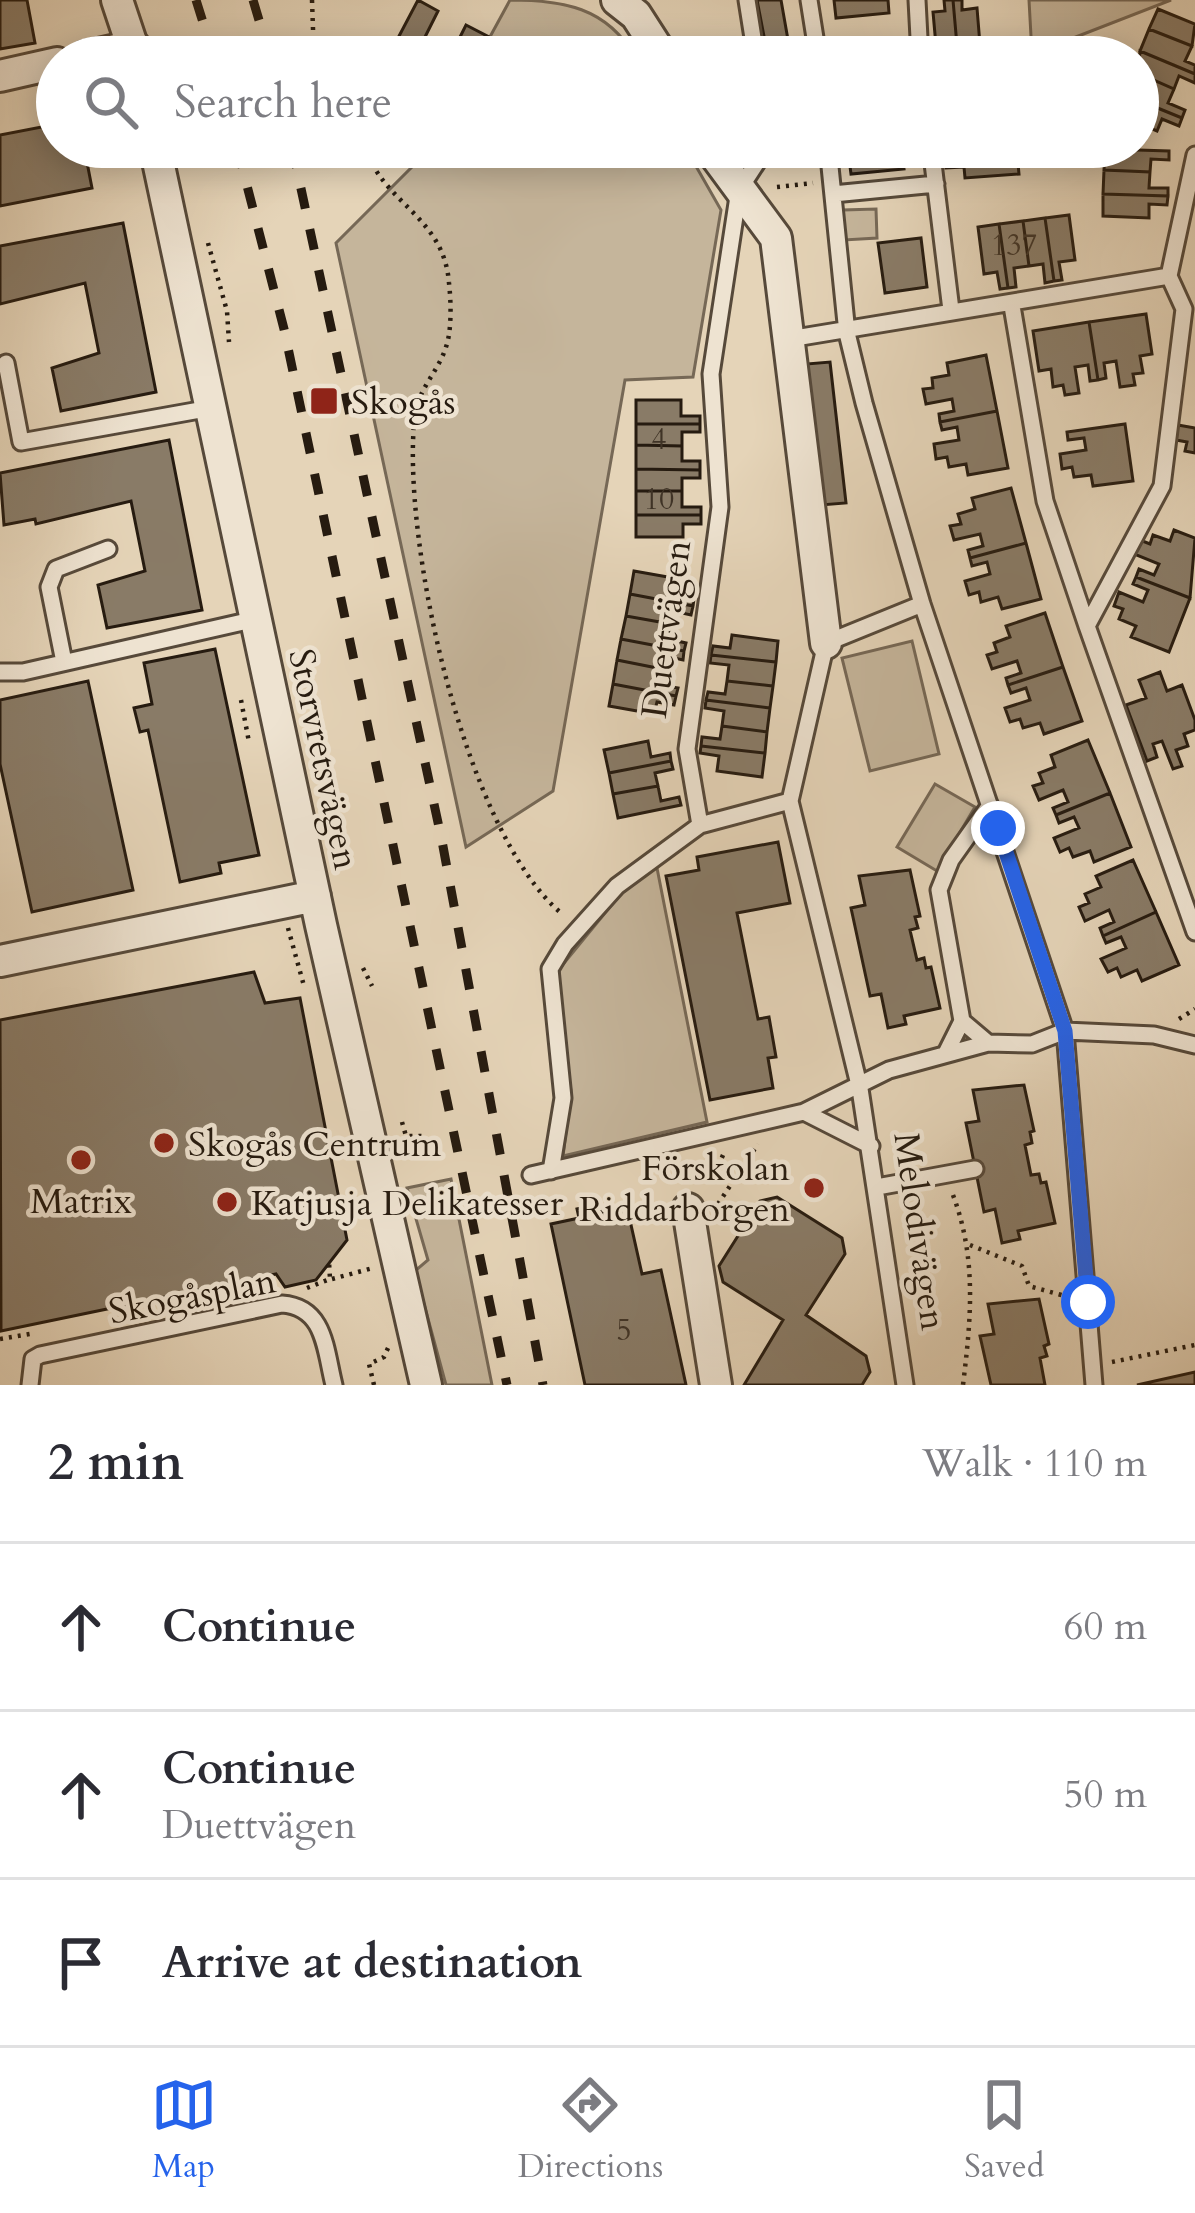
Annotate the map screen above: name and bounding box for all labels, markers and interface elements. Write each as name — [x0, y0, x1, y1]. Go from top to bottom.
search box — [36, 36, 1159, 168]
icon: search — [78, 69, 144, 135]
text: Search here — [174, 72, 392, 133]
house number: 137 — [991, 225, 1037, 266]
place label: Skogås — [351, 378, 456, 427]
marker: Skogås — [308, 385, 340, 417]
house number: 4 — [651, 419, 667, 460]
house number: 10 — [644, 479, 674, 520]
street label: Duettvägen — [630, 537, 703, 721]
street label: Storvretsvägen — [276, 645, 371, 875]
route end — [971, 801, 1025, 855]
place label: Skogås Centrum — [188, 1120, 442, 1169]
street label: Melodivägen — [881, 1129, 958, 1334]
marker: Skogås Centrum — [151, 1130, 177, 1156]
place label: Förskolan Riddarborgen — [579, 1144, 791, 1234]
marker: Matrix — [68, 1147, 94, 1173]
marker: Förskolan Riddarborgen — [801, 1175, 827, 1201]
place label: Matrix — [30, 1177, 132, 1226]
place label: Katjusja Delikatesser — [251, 1179, 564, 1228]
marker: Katjusja Delikatesser — [214, 1189, 240, 1215]
street label: Skogåsplan — [105, 1256, 280, 1337]
route start — [1061, 1275, 1115, 1329]
house number: 5 — [616, 1310, 632, 1351]
text: 2 min — [48, 1428, 184, 1498]
text: Walk · 110 m — [922, 1437, 1147, 1490]
icon: ahead — [48, 1594, 114, 1660]
text: Continue — [162, 1596, 356, 1657]
text: 60 m — [1064, 1600, 1147, 1653]
text: Continue — [162, 1738, 356, 1799]
icon: ahead — [48, 1762, 114, 1828]
text: 50 m — [1064, 1768, 1147, 1821]
text: Duettvägen — [162, 1799, 356, 1852]
icon: arrive — [48, 1930, 114, 1996]
text: Arrive at destination — [162, 1932, 582, 1993]
tab: Map — [151, 2072, 217, 2189]
tab: Directions — [518, 2072, 663, 2189]
tab: Saved — [964, 2072, 1044, 2189]

